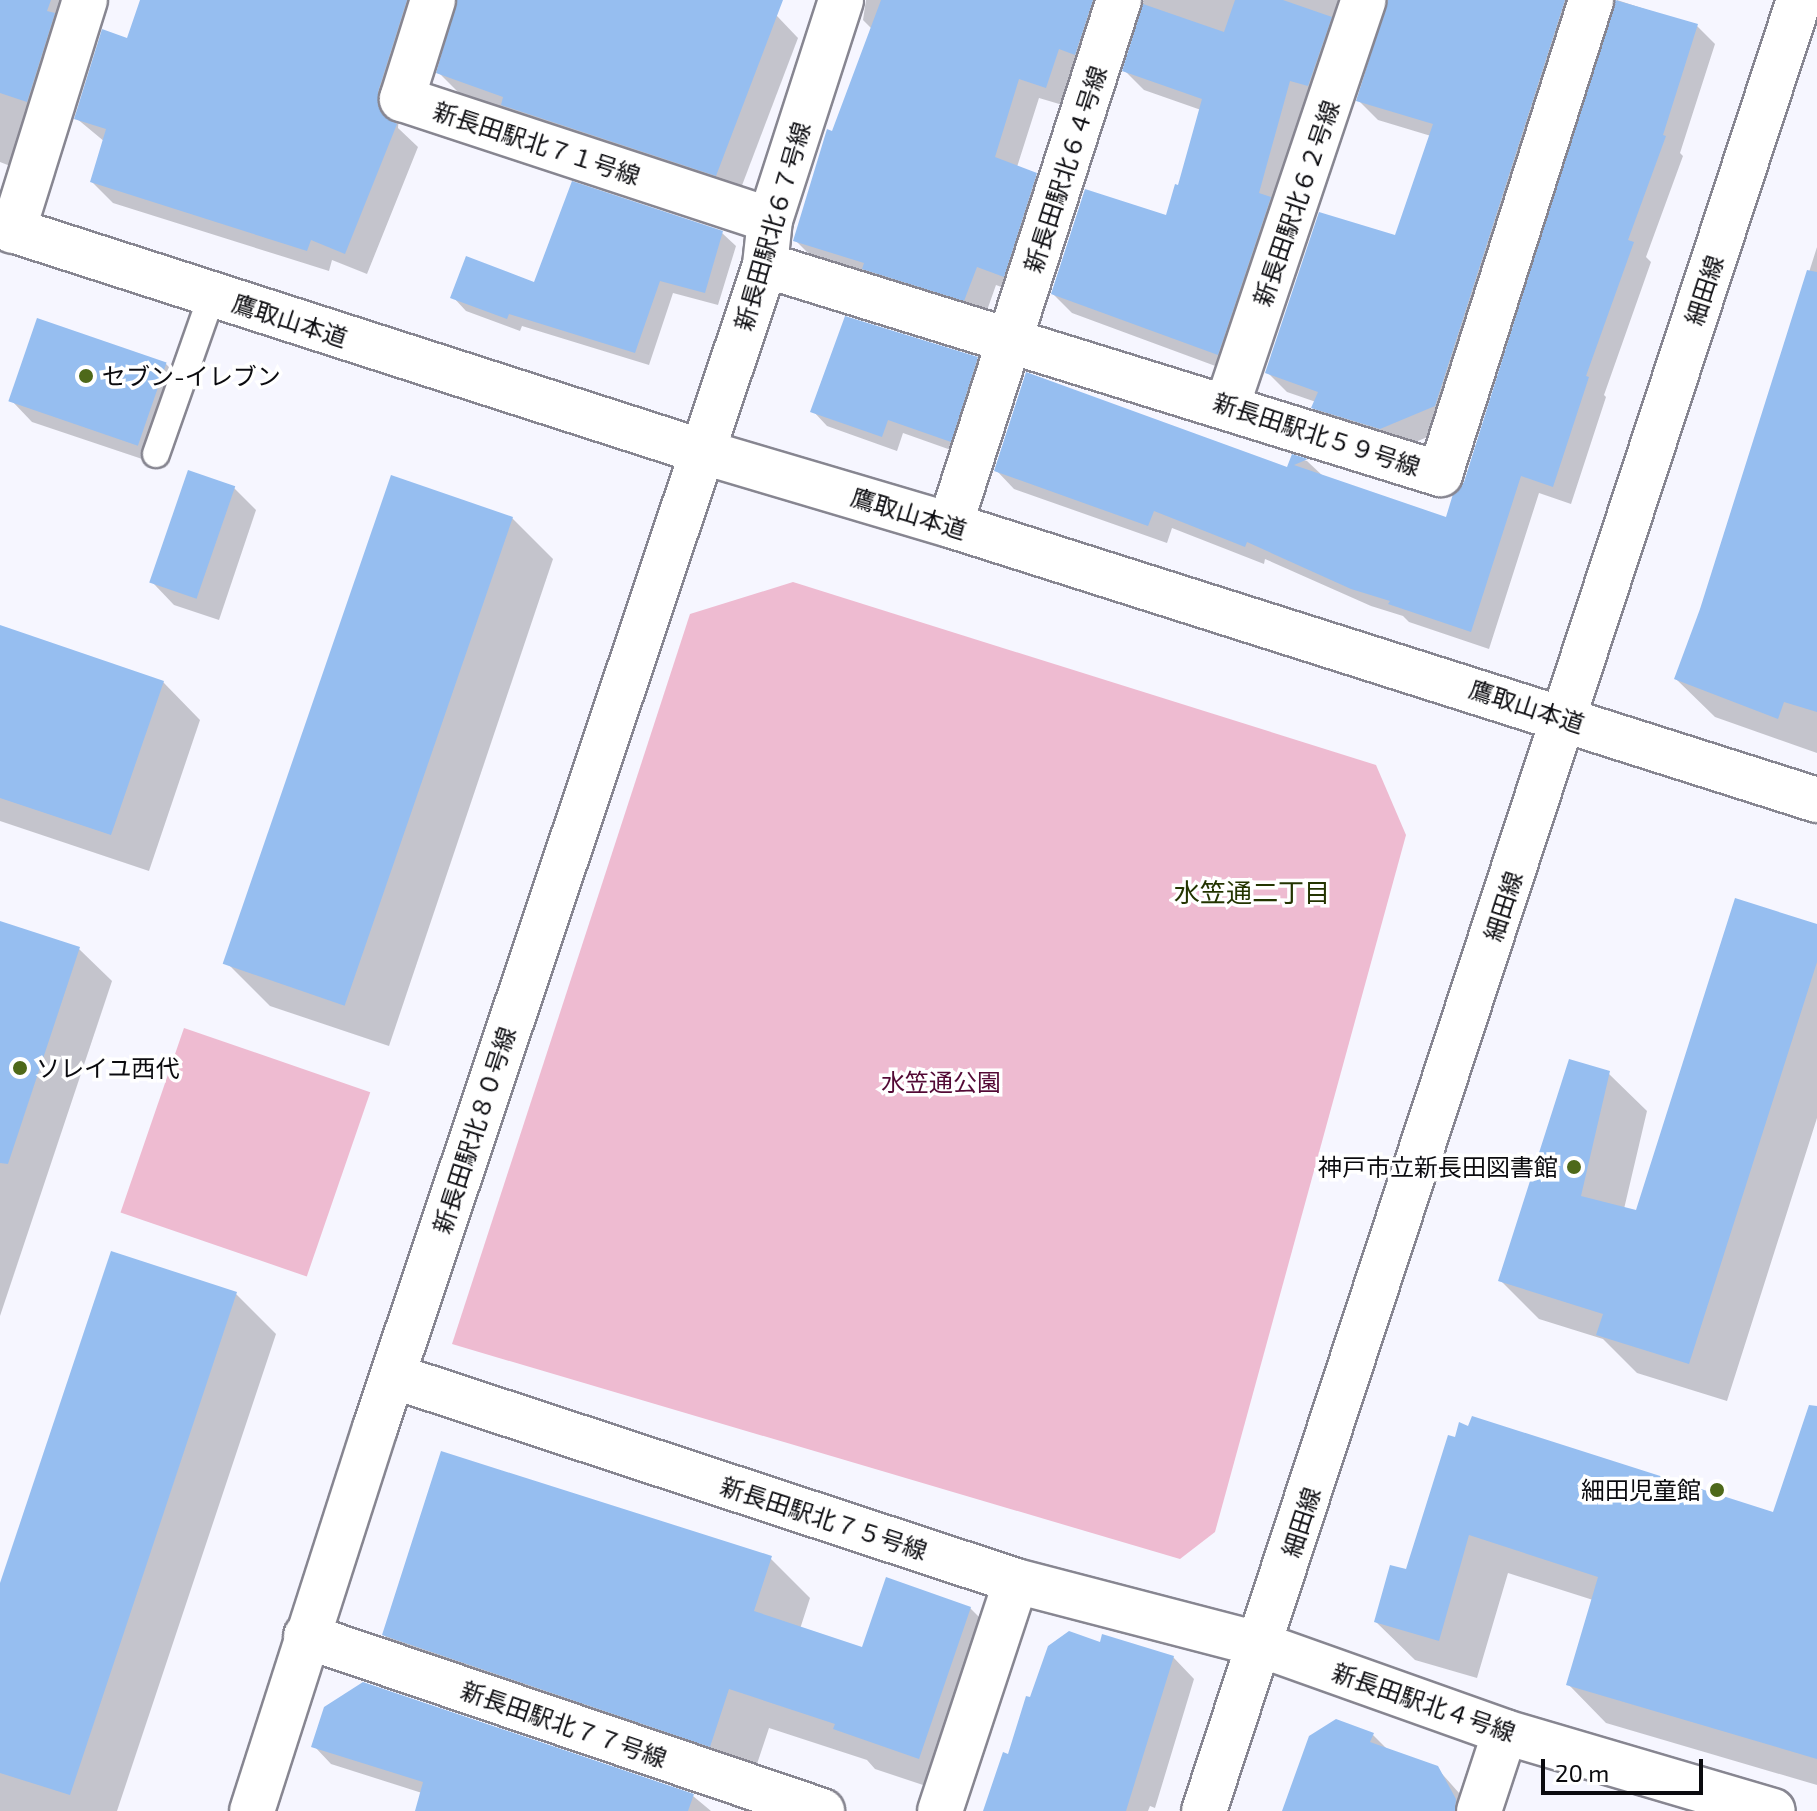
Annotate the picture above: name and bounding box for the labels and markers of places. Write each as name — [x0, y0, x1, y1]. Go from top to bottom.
place label: セブン-イレブン — [102, 362, 281, 390]
marker: セブン-イレブン — [77, 367, 95, 385]
place label: ソレイユ西代 — [36, 1054, 180, 1082]
marker: ソレイユ西代 — [11, 1059, 29, 1077]
place label: 神戸市立新長田図書館 — [1318, 1153, 1558, 1181]
marker: 神戸市立新長田図書館 — [1565, 1158, 1583, 1176]
place label: 細田児童館 — [1581, 1476, 1701, 1504]
marker: 細田児童館 — [1708, 1481, 1726, 1499]

